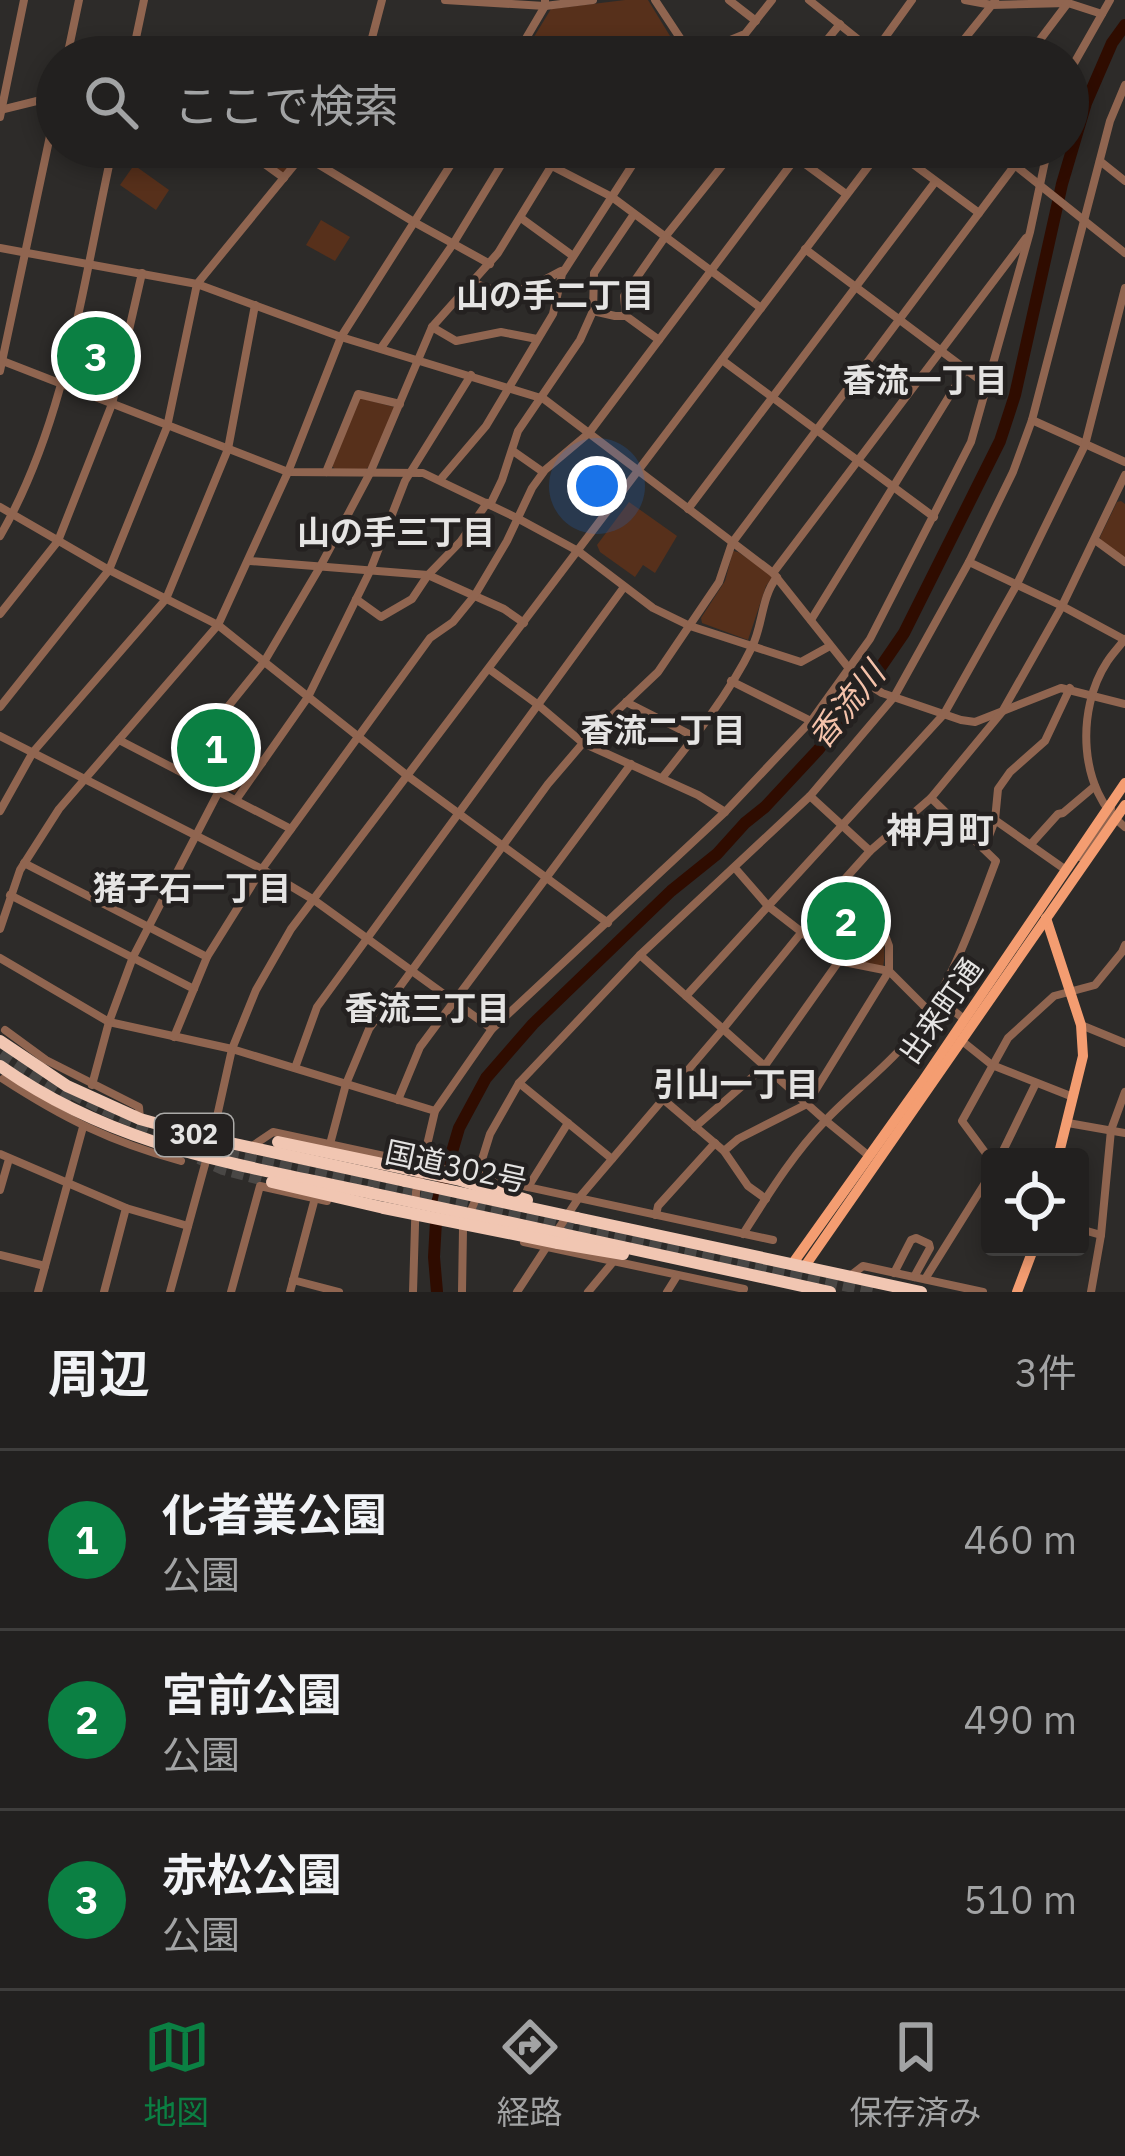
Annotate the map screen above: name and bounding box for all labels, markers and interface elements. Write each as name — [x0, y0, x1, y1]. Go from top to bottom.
search box — [36, 36, 1089, 168]
icon: search — [78, 69, 144, 135]
text: ここで検索 — [174, 76, 399, 134]
district label: 山の手二丁目 — [456, 273, 654, 316]
pin: 3 — [57, 311, 135, 401]
district label: 香流一丁目 — [843, 358, 1008, 401]
your location — [567, 456, 627, 516]
district label: 山の手三丁目 — [297, 510, 495, 553]
water label: 香流川 — [798, 650, 895, 757]
pin: 1 — [177, 703, 255, 793]
district label: 香流二丁目 — [581, 708, 746, 751]
district label: 神月町 — [886, 806, 994, 853]
district label: 猪子石一丁目 — [93, 866, 291, 909]
pin: 2 — [807, 876, 885, 966]
street label: 出来町通 — [889, 950, 990, 1070]
district label: 香流三丁目 — [345, 986, 510, 1029]
district label: 引山一丁目 — [654, 1062, 819, 1105]
road number: 302 — [155, 1114, 233, 1156]
street label: 国道302号 — [382, 1131, 531, 1200]
map controls — [981, 1148, 1089, 1256]
button: locate — [981, 1148, 1089, 1256]
text: 周辺 — [48, 1340, 150, 1406]
text: 3件 — [1015, 1347, 1077, 1398]
text: 化者業公園 — [162, 1485, 387, 1543]
text: 1 — [75, 1514, 99, 1565]
text: 460 m — [964, 1514, 1077, 1565]
text: 公園 — [162, 1549, 240, 1600]
text: 宮前公園 — [162, 1665, 342, 1723]
text: 2 — [75, 1694, 99, 1745]
text: 490 m — [964, 1694, 1077, 1745]
text: 公園 — [162, 1729, 240, 1780]
text: 赤松公園 — [162, 1845, 342, 1903]
text: 3 — [75, 1874, 99, 1925]
text: 510 m — [964, 1874, 1077, 1925]
text: 公園 — [162, 1909, 240, 1960]
tab: 地図 — [144, 2014, 210, 2134]
tab: 経路 — [497, 2014, 563, 2134]
tab: 保存済み — [850, 2014, 982, 2134]

